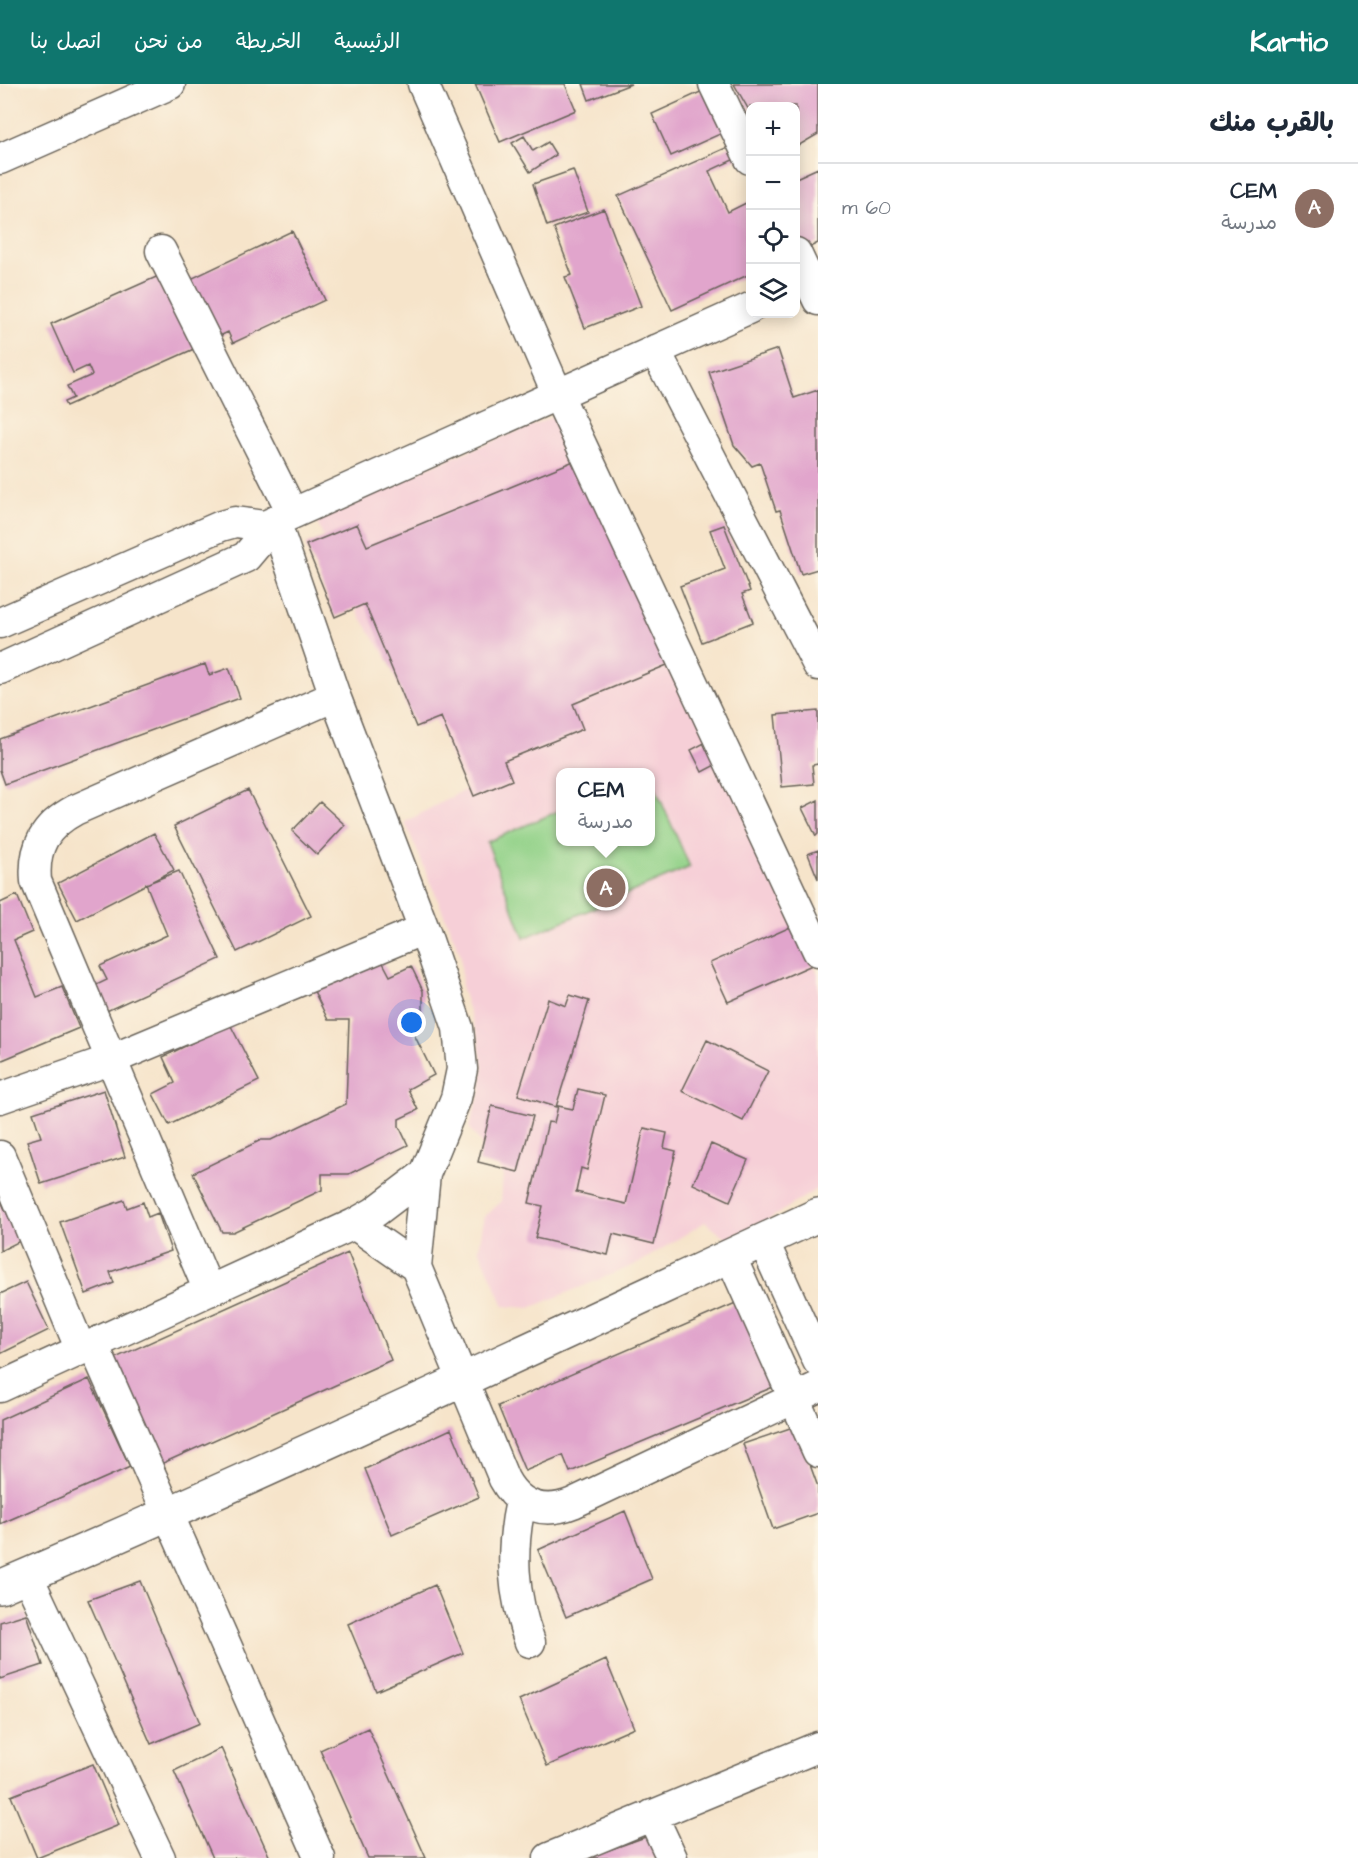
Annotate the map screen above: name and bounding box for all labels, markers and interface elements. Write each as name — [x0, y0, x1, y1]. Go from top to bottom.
text: Kartio — [1250, 23, 1328, 62]
text: اتصل بنا — [30, 27, 101, 56]
text: من نحن — [134, 27, 203, 56]
text: الخريطة — [236, 27, 301, 56]
text: الرئيسية — [334, 27, 400, 56]
map controls — [746, 102, 800, 318]
button: + — [746, 102, 800, 156]
text: بالقرب منك — [1210, 105, 1334, 141]
button: − — [746, 156, 800, 210]
text: CEM — [1230, 176, 1277, 207]
text: 60 m — [842, 194, 891, 222]
text: A — [1308, 194, 1321, 222]
text: مدرسة — [1221, 209, 1277, 237]
button: locate — [746, 210, 800, 264]
button: layers — [746, 264, 800, 318]
popup — [556, 768, 655, 846]
text: CEM — [578, 775, 624, 806]
text: مدرسة — [578, 808, 633, 836]
pin: A — [586, 866, 626, 910]
your location — [397, 1008, 426, 1037]

